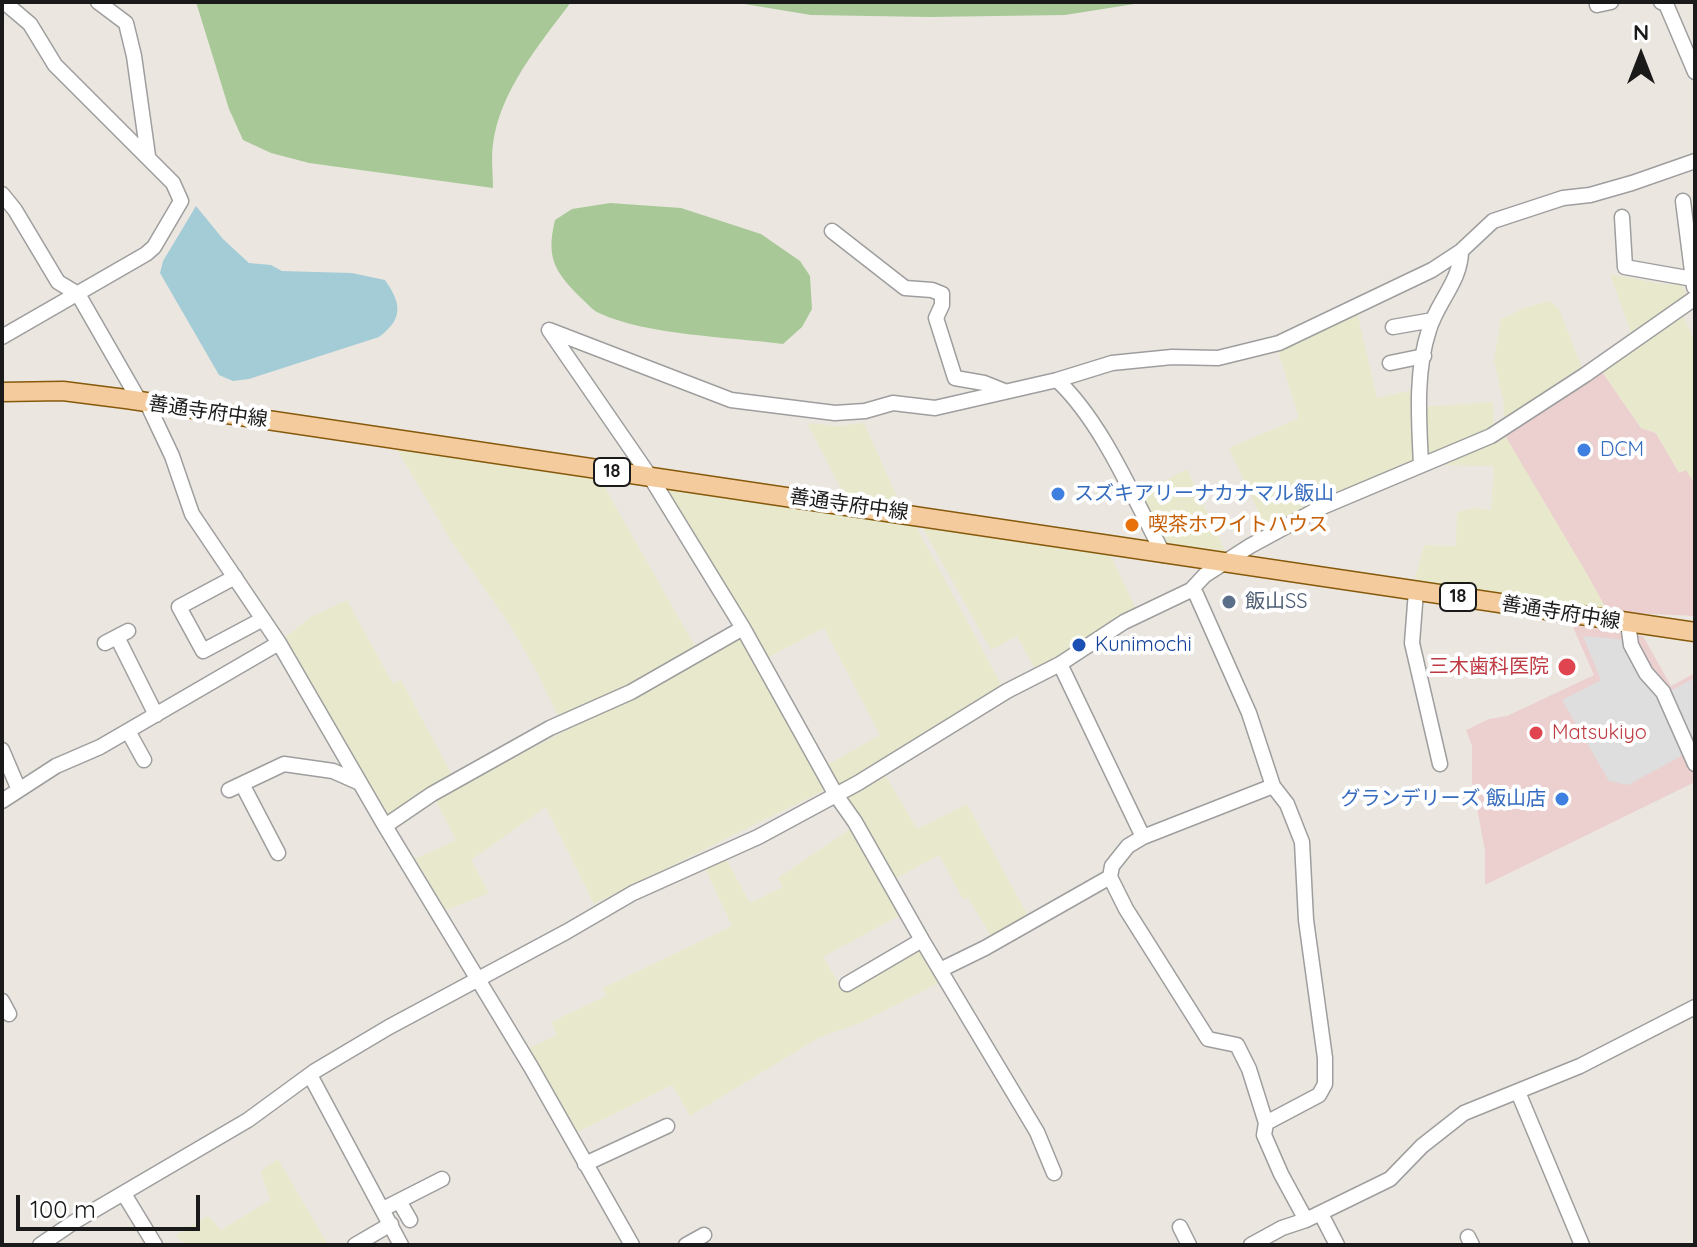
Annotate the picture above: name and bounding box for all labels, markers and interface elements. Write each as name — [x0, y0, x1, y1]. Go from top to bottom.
north arrow — [1601, 16, 1681, 96]
text: N — [1633, 18, 1649, 46]
street label: 善通寺府中線 — [147, 392, 269, 432]
place label: DCM — [1600, 438, 1644, 462]
marker: DCM — [1575, 441, 1593, 459]
road number: 18 — [594, 458, 630, 486]
place label: スズキアリーナカナマル飯山 — [1074, 482, 1334, 506]
street label: 善通寺府中線 — [788, 485, 910, 525]
marker: スズキアリーナカナマル飯山 — [1049, 485, 1067, 503]
place label: 喫茶ホワイトハウス — [1148, 513, 1328, 537]
marker: 喫茶ホワイトハウス — [1123, 516, 1141, 534]
road number: 18 — [1440, 583, 1476, 611]
place label: 飯山SS — [1245, 590, 1307, 614]
street label: 善通寺府中線 — [1500, 592, 1622, 634]
marker: 飯山SS — [1220, 593, 1238, 611]
place label: Kunimochi — [1095, 633, 1192, 657]
marker: Kunimochi — [1070, 636, 1088, 654]
place label: 三木歯科医院 — [1429, 655, 1549, 679]
marker: 三木歯科医院 — [1556, 656, 1578, 678]
place label: Matsukiyo — [1552, 721, 1647, 745]
marker: Matsukiyo — [1527, 724, 1545, 742]
place label: グランデリーズ 飯山店 — [1341, 787, 1546, 811]
marker: グランデリーズ 飯山店 — [1553, 790, 1571, 808]
scale bar — [20, 1179, 204, 1229]
text: 100 m — [30, 1194, 96, 1224]

